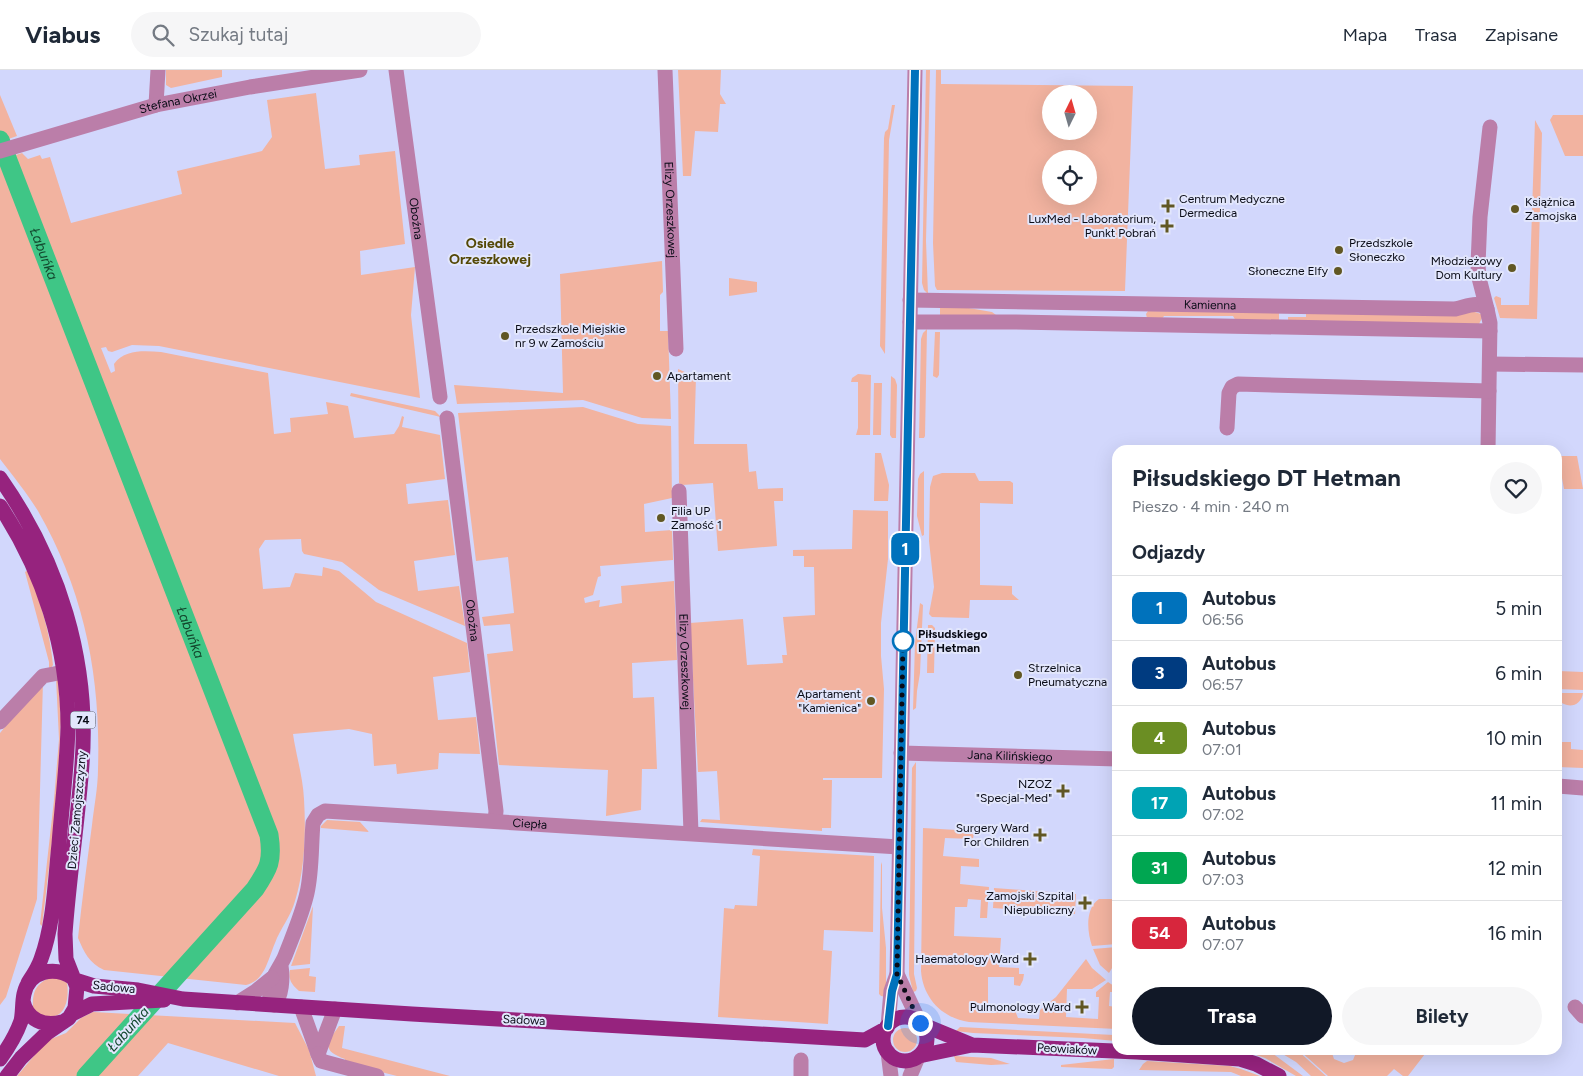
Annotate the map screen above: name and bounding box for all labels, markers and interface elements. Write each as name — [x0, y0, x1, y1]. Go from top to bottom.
search box — [131, 12, 481, 57]
text: Viabus — [25, 20, 101, 49]
icon: search — [149, 21, 177, 49]
text: Szukaj tutaj — [189, 23, 288, 46]
text: Mapa — [1343, 24, 1387, 46]
text: Trasa — [1415, 24, 1457, 46]
text: Zapisane — [1485, 24, 1558, 46]
north arrow — [1042, 85, 1098, 140]
map controls — [1042, 85, 1097, 205]
street label: Stefana Okrzei — [137, 86, 218, 117]
button: locate — [1042, 150, 1097, 205]
street label: Elizy Orzeszkowej — [662, 161, 679, 258]
place label: Centrum Medyczne Dermedica — [1179, 192, 1285, 220]
place label: Książnica Zamojska — [1525, 195, 1577, 223]
street label: Oboźna — [406, 197, 426, 240]
marker: Centrum Medyczne Dermedica — [1161, 199, 1175, 213]
marker: Książnica Zamojska — [1509, 203, 1521, 215]
place label: LuxMed - Laboratorium, Punkt Pobrań — [1028, 212, 1156, 240]
marker: LuxMed - Laboratorium, Punkt Pobrań — [1160, 219, 1174, 233]
water label: Łabuńka — [26, 226, 61, 282]
district label: Osiedle Orzeszkowej — [449, 235, 531, 268]
place label: Przedszkole Słoneczko — [1349, 236, 1413, 264]
marker: Przedszkole Słoneczko — [1333, 244, 1345, 256]
place label: Młodzieżowy Dom Kultury — [1431, 254, 1503, 282]
marker: Młodzieżowy Dom Kultury — [1506, 262, 1518, 274]
place label: Słoneczne Elfy — [1248, 264, 1329, 278]
marker: Słoneczne Elfy — [1332, 265, 1344, 277]
street label: Kamienna — [1184, 298, 1236, 312]
place label: Przedszkole Miejskie nr 9 w Zamościu — [515, 322, 626, 350]
marker: Przedszkole Miejskie nr 9 w Zamościu — [499, 330, 511, 342]
place label: Apartament — [667, 369, 731, 383]
marker: Apartament — [651, 370, 663, 382]
button: heart — [1490, 462, 1542, 514]
text: Piłsudskiego DT Hetman — [1132, 463, 1401, 492]
text: Pieszo · 4 min · 240 m — [1132, 497, 1289, 516]
place label: Filia UP Zamość 1 — [671, 504, 722, 532]
marker: Filia UP Zamość 1 — [655, 512, 667, 524]
line badge: 1 — [889, 533, 921, 565]
text: 1 — [901, 538, 909, 560]
text: Odjazdy — [1132, 541, 1205, 564]
text: Autobus — [1202, 587, 1276, 610]
text: 1 — [1156, 597, 1163, 619]
text: 5 min — [1495, 597, 1542, 620]
street label: Oboźna — [463, 599, 482, 642]
water label: Łabuńka — [172, 604, 208, 661]
text: 06:56 — [1202, 610, 1244, 629]
street label: Elizy Orzeszkowej — [676, 613, 694, 710]
place label: Piłsudskiego DT Hetman — [918, 627, 987, 655]
marker: Piłsudskiego DT Hetman — [892, 630, 914, 652]
text: Autobus — [1202, 652, 1276, 675]
place label: Strzelnica Pneumatyczna — [1028, 661, 1107, 689]
text: 3 — [1154, 662, 1165, 684]
text: 6 min — [1495, 662, 1542, 685]
marker: Strzelnica Pneumatyczna — [1012, 669, 1024, 681]
text: 06:57 — [1202, 675, 1243, 694]
place label: Apartament "Kamienica" — [797, 687, 861, 715]
marker: Apartament "Kamienica" — [865, 695, 877, 707]
road number: 74 — [70, 712, 96, 728]
text: Autobus — [1202, 717, 1276, 740]
text: 4 — [1154, 727, 1165, 749]
text: 10 min — [1486, 727, 1542, 750]
text: 07:01 — [1202, 740, 1242, 759]
street label: Jana Kilińskiego — [967, 748, 1053, 764]
street label: Dzieci Zamojszczyzny — [65, 749, 89, 870]
place label: NZOZ "Specjal-Med" — [976, 777, 1052, 805]
text: Autobus — [1202, 782, 1276, 805]
marker: NZOZ "Specjal-Med" — [1056, 784, 1070, 798]
text: 17 — [1151, 792, 1168, 814]
text: 11 min — [1490, 792, 1542, 815]
text: 07:02 — [1202, 805, 1244, 824]
street label: Ciepła — [512, 816, 547, 832]
place label: Surgery Ward For Children — [956, 821, 1029, 849]
marker: Surgery Ward For Children — [1033, 828, 1047, 842]
text: Autobus — [1202, 847, 1276, 870]
text: 31 — [1151, 857, 1168, 879]
text: 12 min — [1488, 857, 1542, 880]
text: 07:03 — [1202, 870, 1244, 889]
place label: Zamojski Szpital Niepubliczny — [986, 889, 1075, 917]
marker: Zamojski Szpital Niepubliczny — [1078, 896, 1092, 910]
text: Autobus — [1202, 912, 1276, 935]
text: 54 — [1149, 922, 1170, 944]
text: 16 min — [1488, 922, 1542, 945]
text: 07:07 — [1202, 935, 1244, 954]
place label: Haematology Ward — [915, 952, 1019, 966]
marker: Haematology Ward — [1023, 952, 1037, 966]
street label: Sadowa — [92, 978, 136, 996]
button: Trasa — [1132, 987, 1332, 1045]
button: Bilety — [1342, 987, 1542, 1045]
place label: Pulmonology Ward — [970, 1000, 1071, 1014]
marker: Pulmonology Ward — [1075, 1000, 1089, 1014]
water label: Łabuńka — [104, 1004, 153, 1055]
your location — [908, 1011, 933, 1036]
street label: Sadowa — [502, 1012, 546, 1028]
street label: Peowiaków — [1036, 1040, 1098, 1058]

